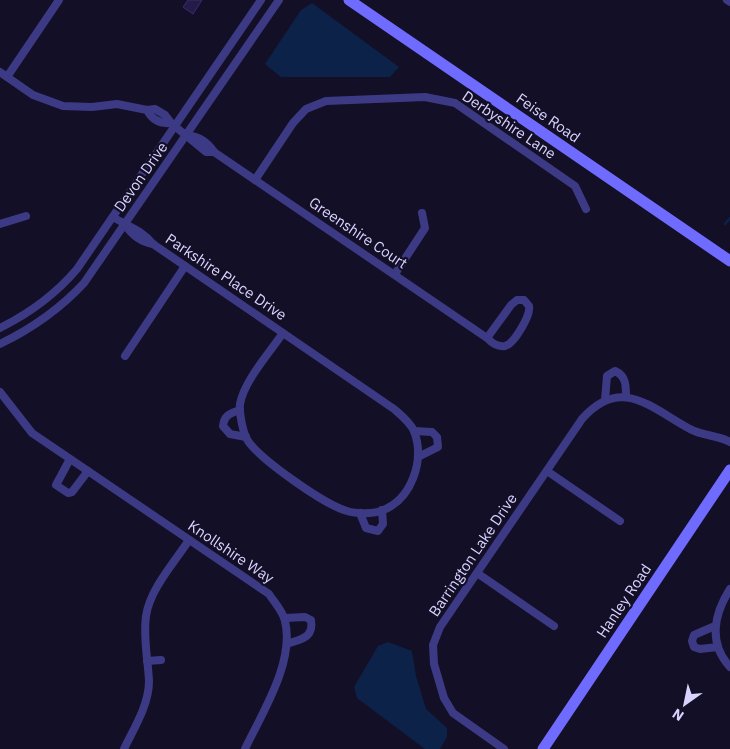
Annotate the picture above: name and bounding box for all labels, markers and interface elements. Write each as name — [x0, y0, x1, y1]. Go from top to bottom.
street label: Derbyshire Lane — [459, 86, 560, 163]
street label: Feise Road — [513, 89, 584, 146]
street label: Devon Drive — [110, 138, 172, 215]
street label: Greenshire Court — [305, 193, 411, 273]
street label: Parkshire Place Drive — [162, 229, 291, 324]
street label: Barrington Lake Drive — [424, 490, 521, 620]
street label: Knollshire Way — [185, 516, 278, 588]
street label: Hanley Road — [592, 560, 655, 641]
north arrow — [660, 679, 710, 729]
text: N — [669, 705, 687, 725]

